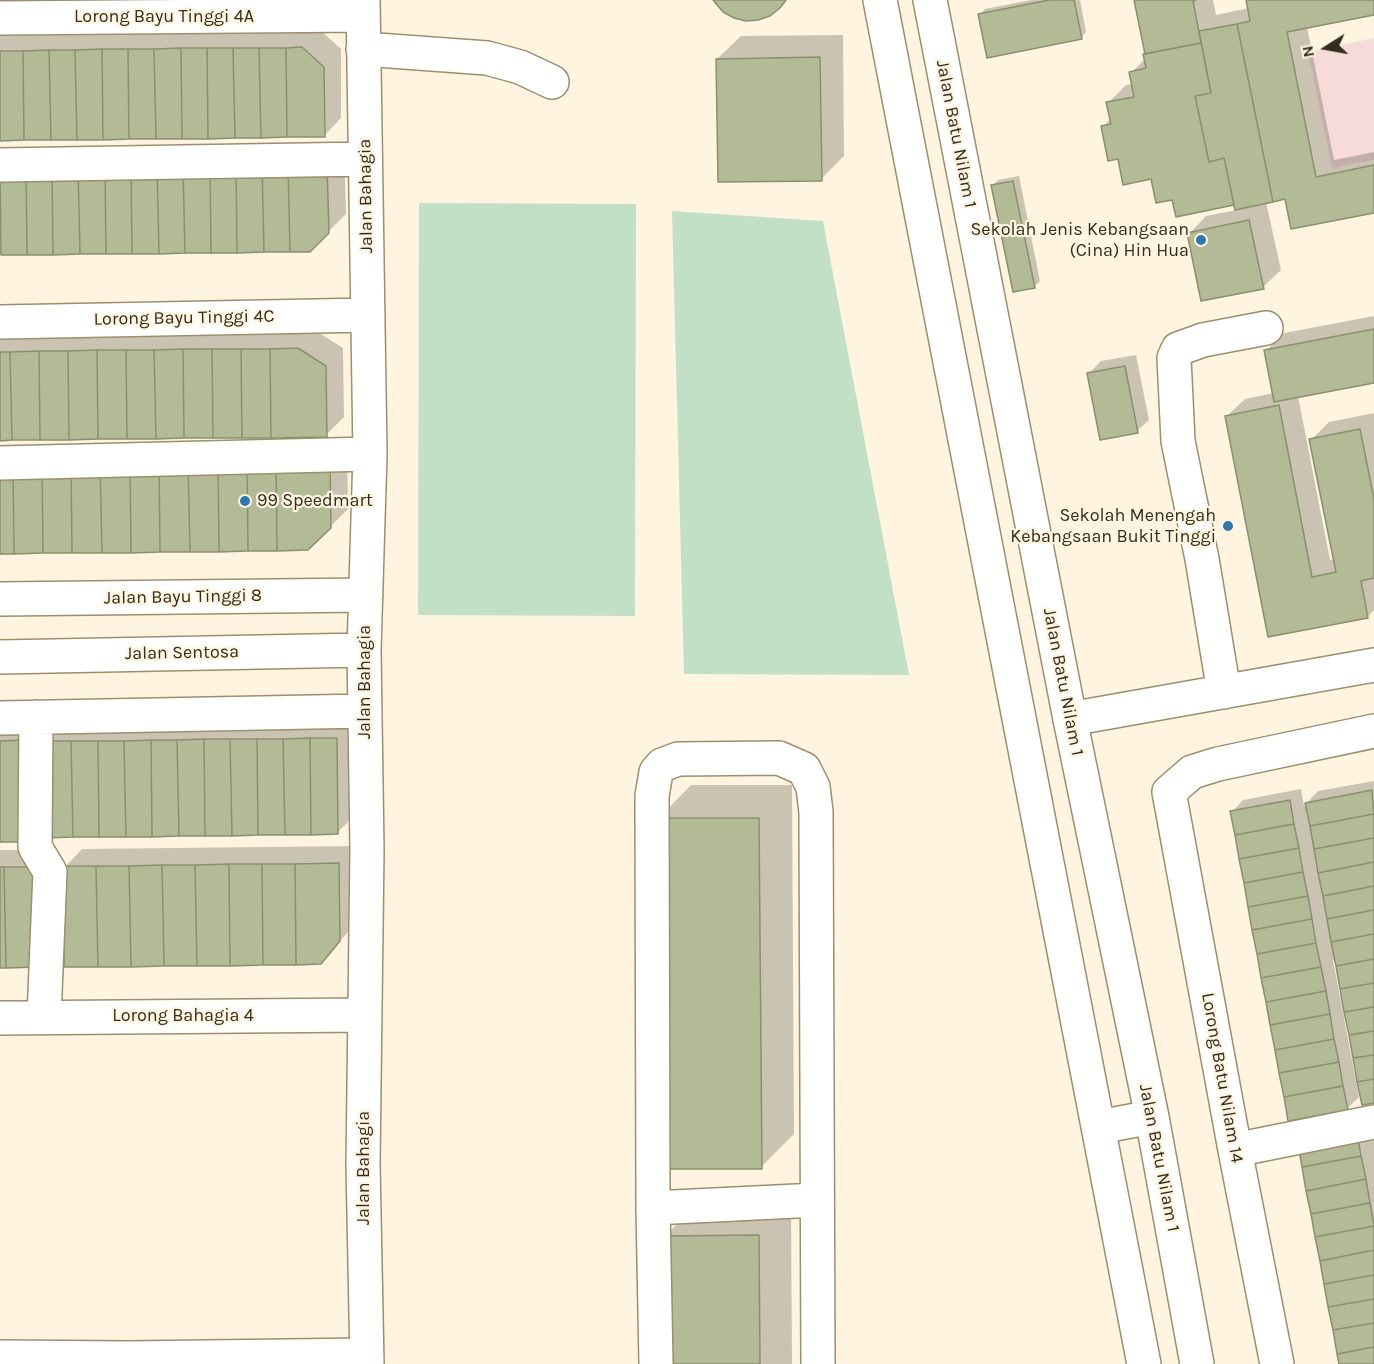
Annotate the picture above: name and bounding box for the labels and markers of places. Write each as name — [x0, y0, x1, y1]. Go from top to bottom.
place label: Sekolah Jenis Kebangsaan (Cina) Hin Hua — [970, 219, 1189, 262]
marker: Sekolah Jenis Kebangsaan (Cina) Hin Hua — [1194, 233, 1208, 247]
place label: 99 Speedmart — [257, 490, 373, 512]
marker: 99 Speedmart — [238, 494, 252, 508]
place label: Sekolah Menengah Kebangsaan Bukit Tinggi — [1010, 505, 1216, 548]
marker: Sekolah Menengah Kebangsaan Bukit Tinggi — [1221, 519, 1235, 533]

